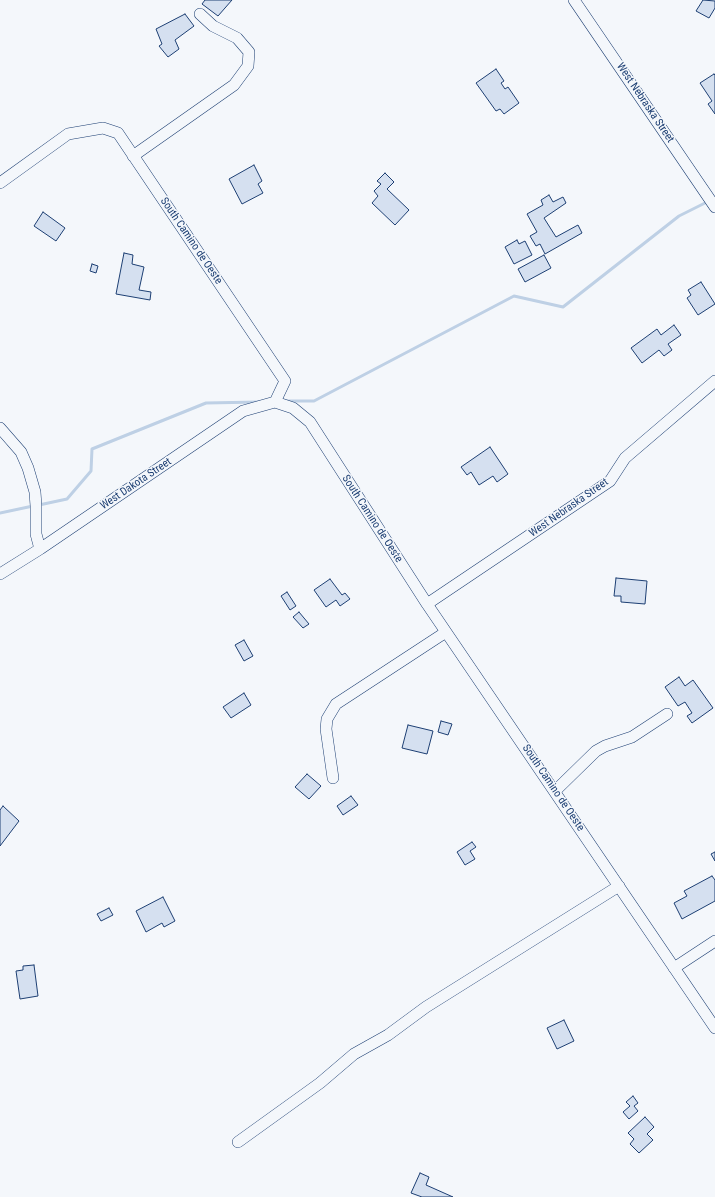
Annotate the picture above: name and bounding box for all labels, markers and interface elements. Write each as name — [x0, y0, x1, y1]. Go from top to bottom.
street label: West Nebraska Street — [613, 61, 677, 145]
street label: South Camino de Oeste — [157, 195, 225, 287]
street label: West Dakota Street — [98, 455, 174, 513]
street label: South Camino de Oeste — [339, 473, 405, 565]
street label: West Nebraska Street — [527, 476, 611, 540]
street label: South Camino de Oeste — [519, 742, 587, 834]

